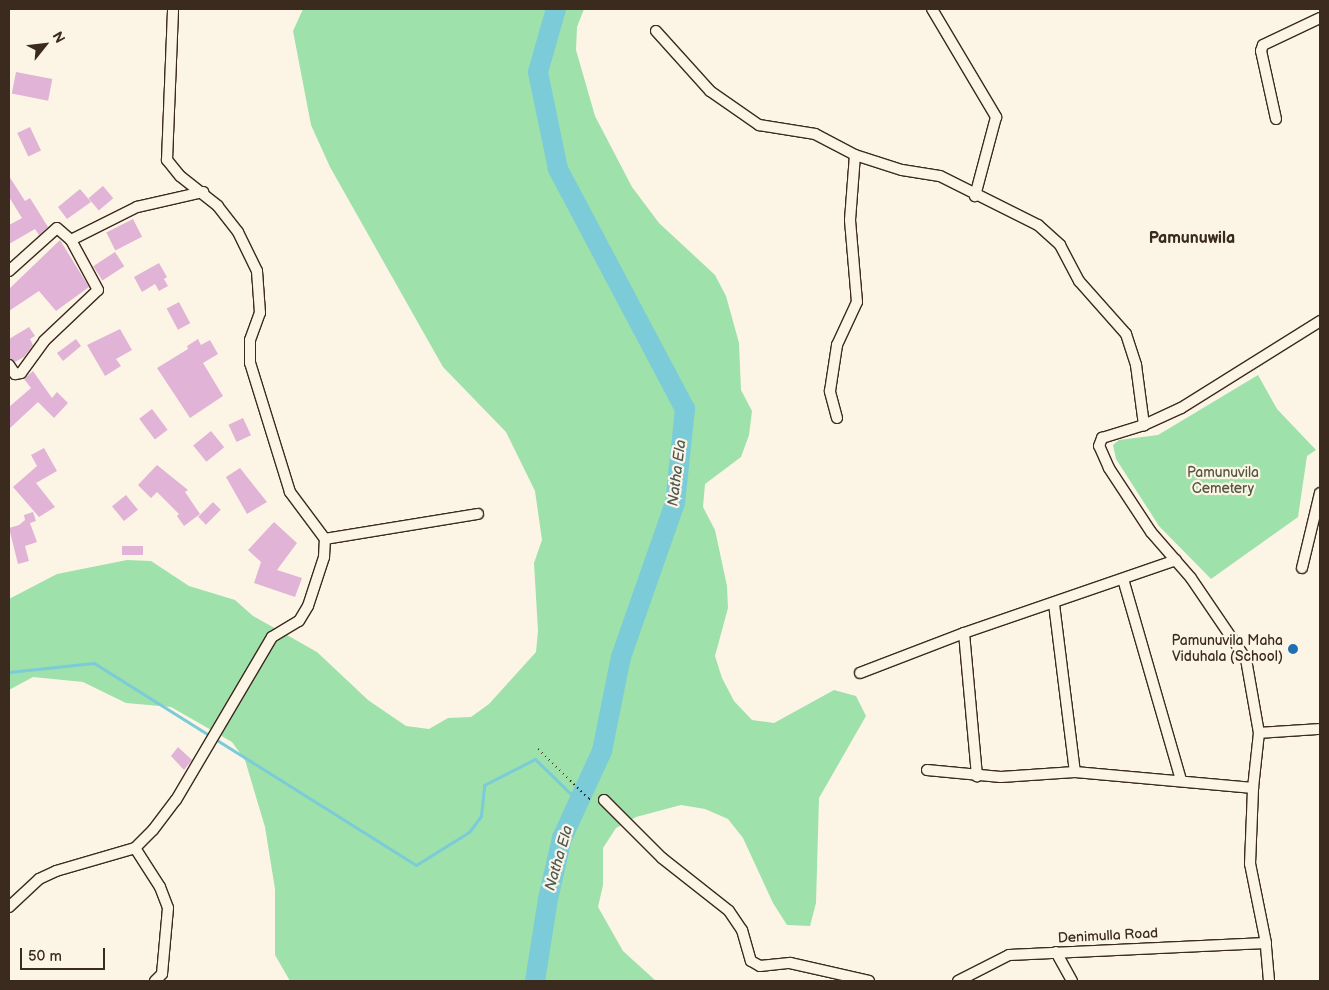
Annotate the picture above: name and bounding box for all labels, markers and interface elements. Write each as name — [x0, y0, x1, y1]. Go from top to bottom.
north arrow — [20, 20, 70, 70]
text: N — [49, 29, 69, 46]
district label: Pamunuwila — [1149, 229, 1235, 249]
water label: Natha Ela — [664, 439, 690, 507]
park label: Pamunuvila Cemetery — [1187, 465, 1259, 498]
place label: Pamunuvila Maha Viduhala (School) — [1172, 633, 1283, 666]
marker: Pamunuvila Maha Viduhala (School) — [1287, 643, 1299, 655]
water label: Natha Ela — [541, 823, 577, 893]
street label: Denimulla Road — [1057, 925, 1159, 947]
scale bar — [22, 938, 108, 970]
text: 50 m — [28, 947, 62, 966]

